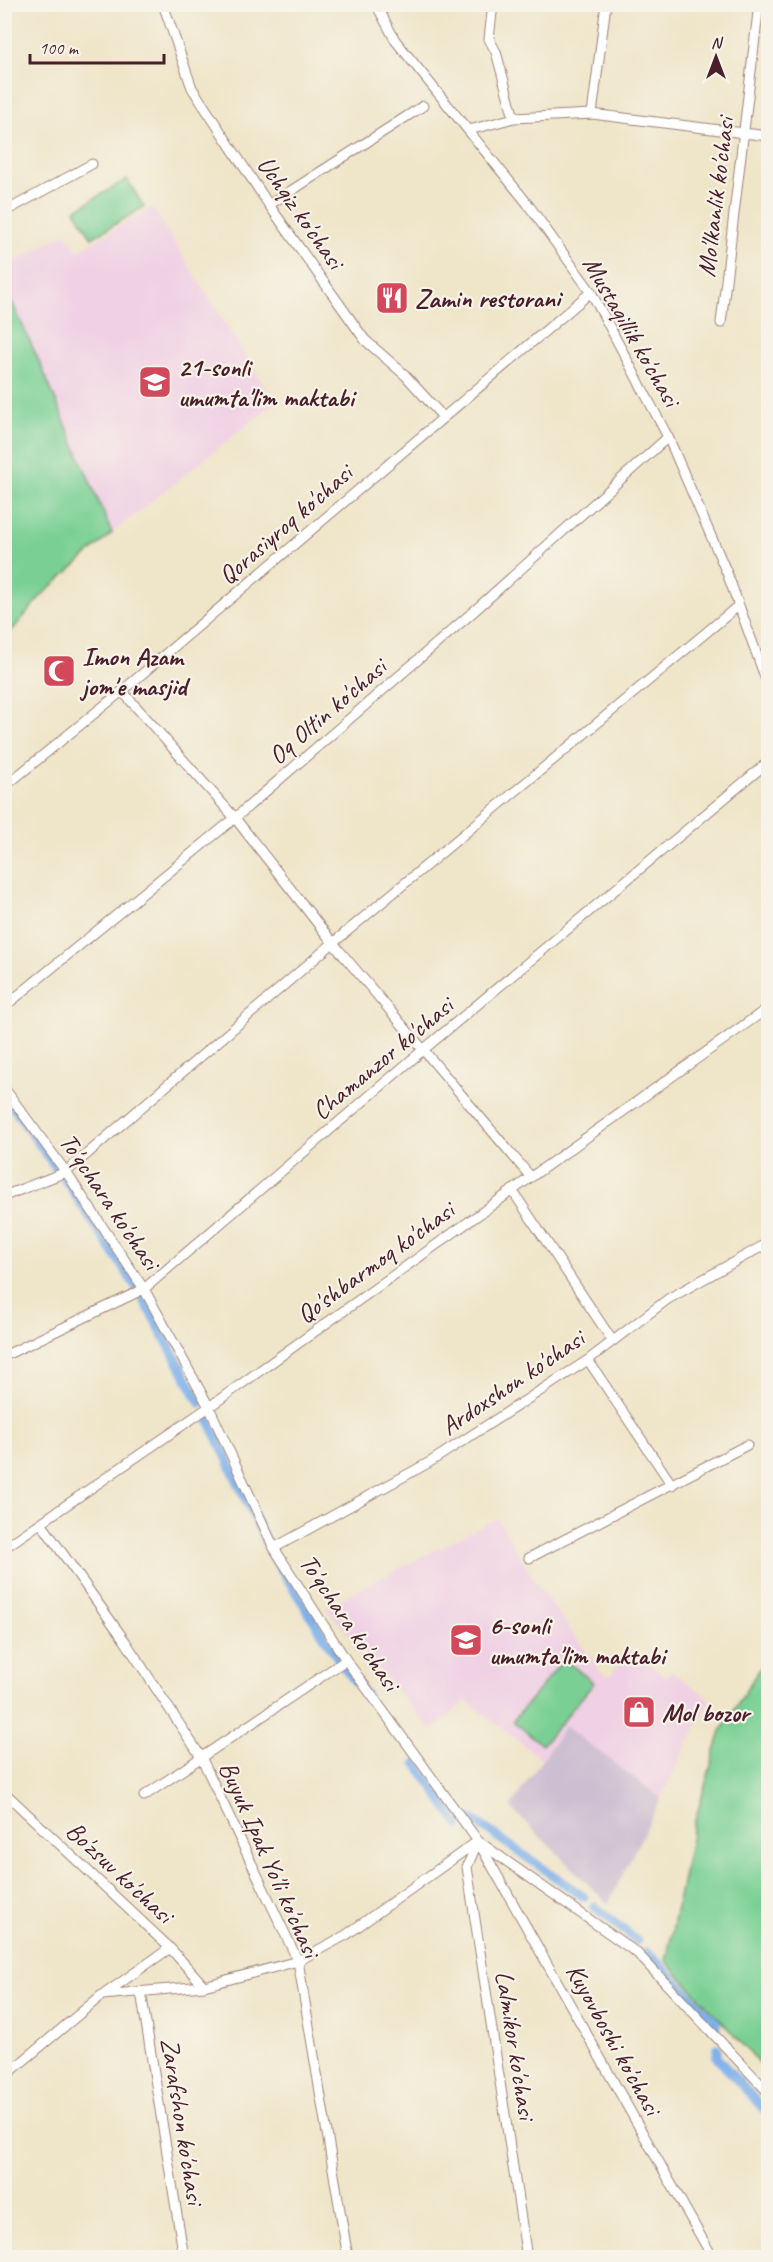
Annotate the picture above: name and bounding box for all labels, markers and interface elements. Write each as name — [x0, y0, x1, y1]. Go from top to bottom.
scale bar — [30, 27, 164, 65]
north arrow — [686, 27, 746, 87]
text: N — [711, 33, 724, 53]
text: 100 m — [39, 37, 80, 59]
street label: Mo'lkanlik ko'chasi — [689, 112, 742, 279]
street label: Uchqiz ko'chasi — [250, 149, 353, 278]
street label: Mustaqillik ko'chasi — [575, 250, 689, 415]
restaurant icon: Zamin restorani — [374, 280, 410, 316]
place label: Zamin restorani — [415, 282, 564, 315]
place label: 21-sonli umumta'lim maktabi — [178, 351, 358, 414]
school or university icon: 21-sonli umumta'lim maktabi — [137, 364, 173, 400]
street label: Qorasiyroq ko'chasi — [211, 455, 362, 592]
place label: Imon Azam jom'e masjid — [79, 640, 191, 703]
street label: Oq Oltin ko'chasi — [261, 649, 396, 772]
mosque icon: Imon Azam jom'e masjid — [41, 653, 77, 689]
street label: Chamanzor ko'chasi — [305, 988, 462, 1127]
street label: To'qchara ko'chasi — [52, 1127, 169, 1279]
street label: Qo'shbarmoq ko'chasi — [290, 1192, 463, 1331]
street label: Ardoxshon ko'chasi — [434, 1321, 593, 1443]
street label: To'qchara ko'chasi — [292, 1548, 409, 1700]
place label: 6-sonli umumta'lim maktabi — [489, 1609, 669, 1672]
school or university icon: 6-sonli umumta'lim maktabi — [448, 1622, 484, 1658]
shop icon: Mol bozor — [621, 1694, 657, 1730]
place label: Mol bozor — [662, 1696, 752, 1729]
street label: Buyuk Ipak Yo'li ko'chasi — [212, 1756, 329, 1965]
street label: Bo'zsuv ko'chasi — [59, 1814, 183, 1933]
street label: Kuyovboshi ko'chasi — [558, 1958, 670, 2123]
street label: Lalmikor ko'chasi — [487, 1969, 544, 2125]
street label: Zarafshon ko'chasi — [153, 2036, 212, 2210]

